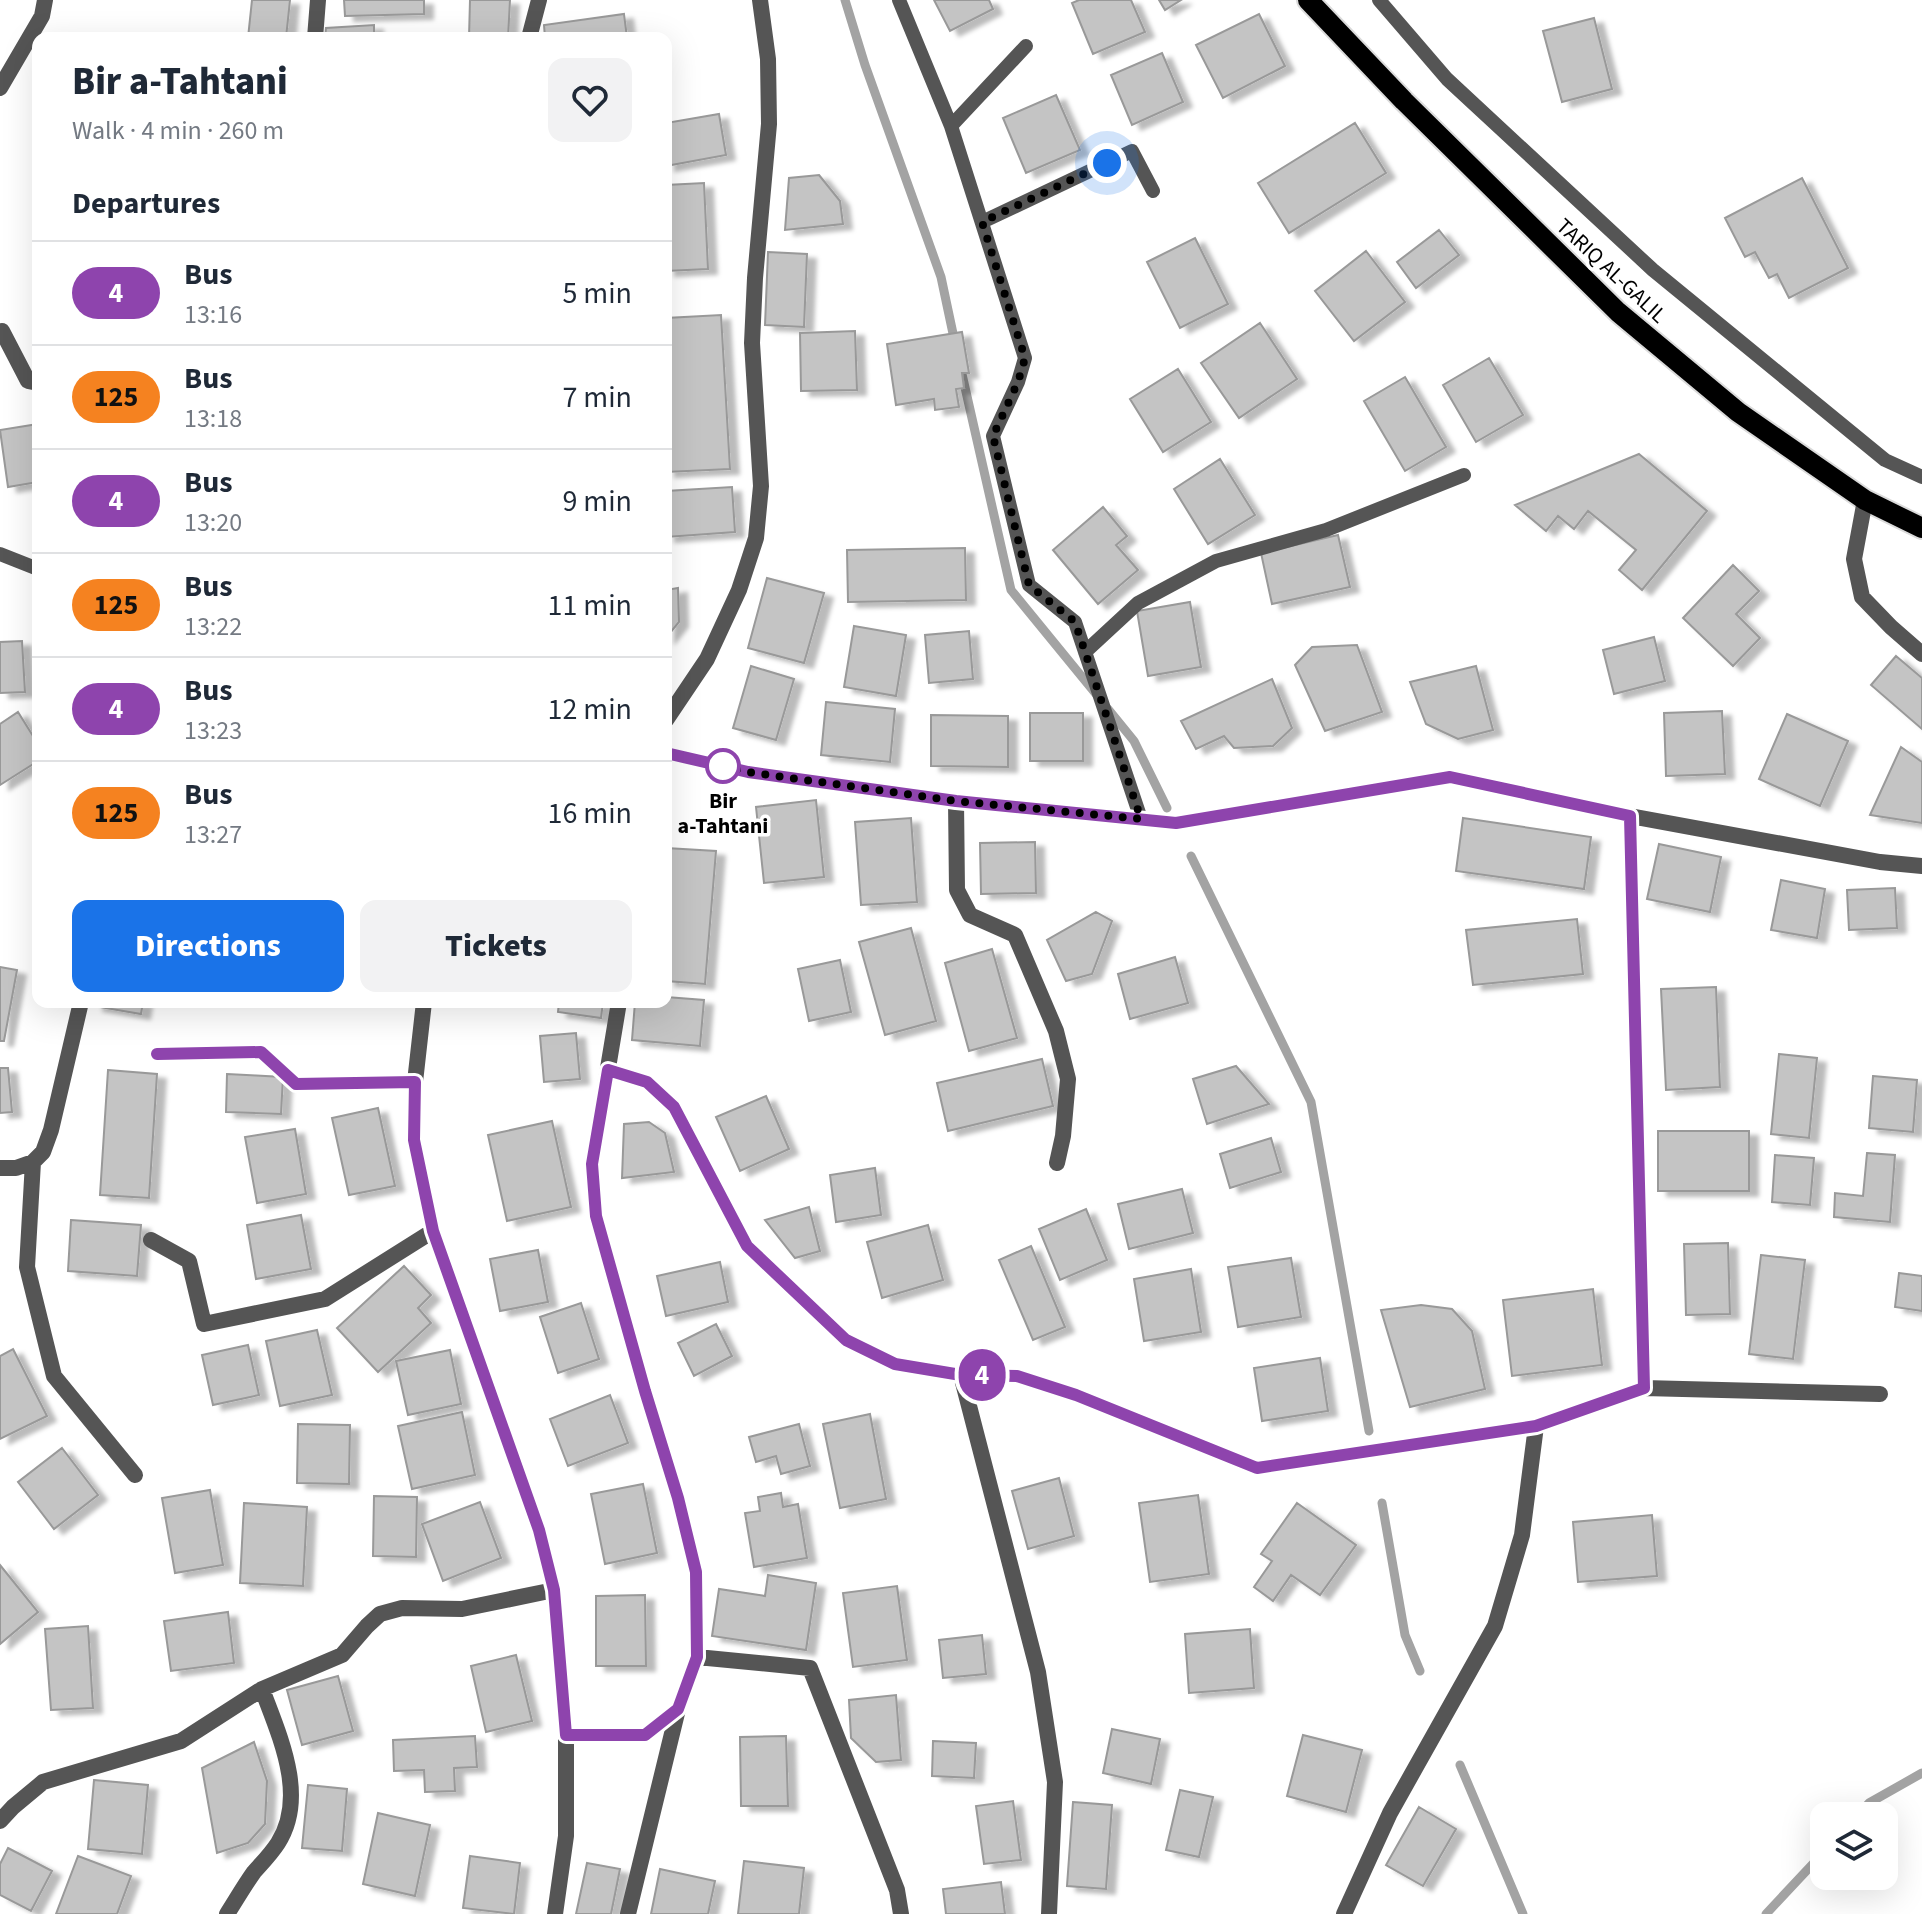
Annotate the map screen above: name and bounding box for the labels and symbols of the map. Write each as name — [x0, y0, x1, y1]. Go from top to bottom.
your location — [1087, 143, 1127, 183]
street label: TARIQ AL-GALIL — [1549, 211, 1674, 331]
marker: Bir a-Tahtani — [706, 749, 740, 783]
place label: Bir a-Tahtani — [678, 785, 768, 842]
line badge: 4 — [956, 1349, 1008, 1401]

